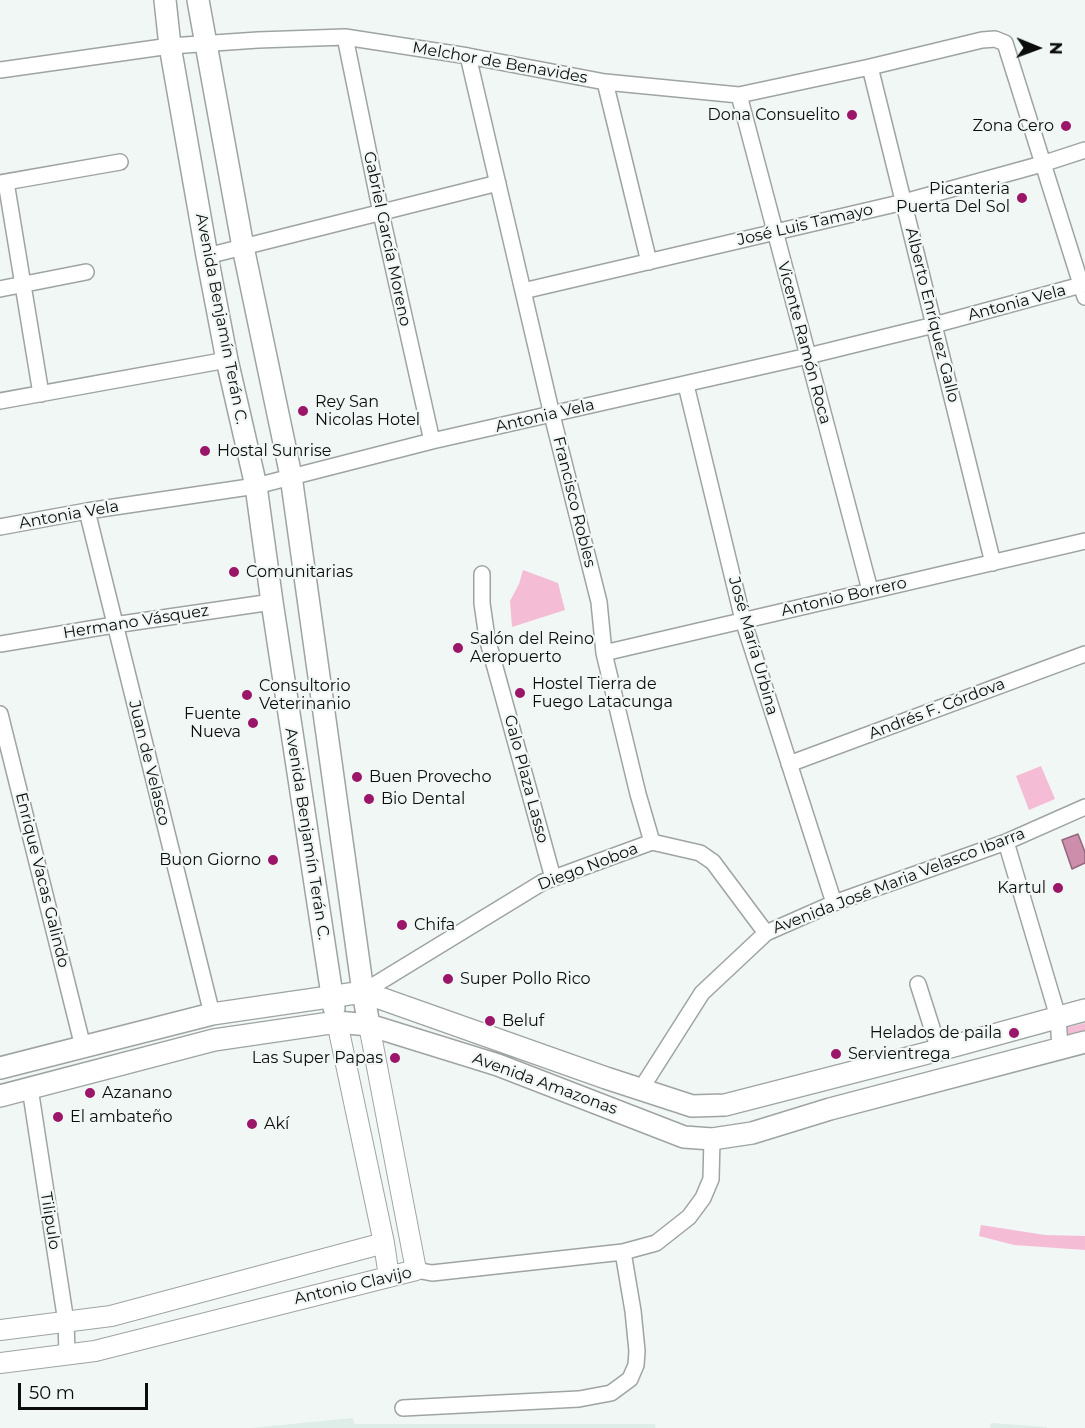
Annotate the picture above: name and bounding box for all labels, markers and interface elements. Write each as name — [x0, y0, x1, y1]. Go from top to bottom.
north arrow — [1007, 18, 1067, 78]
street label: Melchor de Benavides — [411, 38, 589, 88]
text: N — [1046, 42, 1065, 55]
place label: Dona Consuelito — [708, 105, 840, 125]
marker: Dona Consuelito — [845, 108, 859, 122]
place label: Zona Cero — [972, 116, 1054, 136]
marker: Zona Cero — [1059, 119, 1073, 133]
street label: Gabriel García Moreno — [359, 150, 415, 328]
place label: Picanteria Puerta Del Sol — [896, 179, 1010, 217]
marker: Picanteria Puerta Del Sol — [1015, 191, 1029, 205]
street label: José Luis Tamayo — [735, 200, 875, 250]
street label: Avenida Benjamín Terán C. — [191, 212, 251, 426]
street label: Alberto Enríquez Gallo — [901, 226, 963, 404]
street label: Vicente Ramón Roca — [773, 260, 835, 426]
street label: Antonia Vela — [966, 281, 1068, 325]
place label: Rey San Nicolas Hotel — [315, 392, 420, 430]
street label: Antonia Vela — [494, 395, 596, 437]
marker: Rey San Nicolas Hotel — [296, 404, 310, 418]
street label: Francisco Robles — [548, 435, 600, 569]
place label: Hostal Sunrise — [217, 441, 331, 461]
marker: Hostal Sunrise — [198, 444, 212, 458]
street label: Antonia Vela — [18, 497, 120, 533]
place label: Comunitarias — [246, 562, 353, 582]
marker: Comunitarias — [227, 565, 241, 579]
street label: Antonio Borrero — [779, 573, 909, 621]
street label: José María Urbina — [724, 575, 782, 717]
street label: Hermano Vásquez — [62, 601, 210, 643]
place label: Salón del Reino Aeropuerto — [470, 629, 594, 667]
marker: Salón del Reino Aeropuerto — [451, 641, 465, 655]
place label: Hostel Tierra de Fuego Latacunga — [532, 674, 673, 712]
street label: Andrés F. Córdova — [866, 674, 1008, 744]
place label: Consultorio Veterinanio — [259, 676, 351, 714]
marker: Hostel Tierra de Fuego Latacunga — [513, 686, 527, 700]
marker: Consultorio Veterinanio — [240, 688, 254, 702]
street label: Juan de Velasco — [124, 698, 174, 828]
place label: Fuente Nueva — [184, 704, 241, 742]
street label: Galo Plaza Lasso — [500, 713, 552, 845]
marker: Fuente Nueva — [246, 716, 260, 730]
street label: Avenida Benjamín Terán C. — [281, 727, 333, 941]
place label: Buen Provecho — [369, 767, 491, 787]
marker: Buen Provecho — [350, 770, 364, 784]
place label: Bio Dental — [381, 789, 465, 809]
street label: Enrique Vacas Galindo — [11, 790, 73, 970]
marker: Bio Dental — [362, 792, 376, 806]
street label: Avenida José Maria Velasco Ibarra — [770, 824, 1028, 938]
street label: Diego Noboa — [535, 839, 641, 895]
place label: Buon Giorno — [159, 850, 261, 870]
marker: Buon Giorno — [266, 853, 280, 867]
place label: Kartul — [997, 878, 1046, 898]
marker: Kartul — [1051, 881, 1065, 895]
place label: Chifa — [414, 915, 455, 935]
marker: Chifa — [395, 918, 409, 932]
place label: Super Pollo Rico — [460, 969, 591, 989]
marker: Super Pollo Rico — [441, 972, 455, 986]
place label: Beluf — [502, 1011, 544, 1031]
marker: Beluf — [483, 1014, 497, 1028]
place label: Helados de paila — [870, 1023, 1002, 1043]
marker: Helados de paila — [1007, 1026, 1021, 1040]
place label: Servientrega — [848, 1044, 950, 1064]
marker: Servientrega — [829, 1047, 843, 1061]
place label: Las Super Papas — [252, 1048, 383, 1068]
street label: Avenida Amazonas — [470, 1049, 620, 1119]
marker: Las Super Papas — [388, 1051, 402, 1065]
place label: Azanano — [102, 1083, 172, 1103]
marker: Azanano — [83, 1086, 97, 1100]
place label: El ambateño — [70, 1107, 173, 1127]
marker: El ambateño — [51, 1110, 65, 1124]
place label: Akí — [264, 1114, 289, 1134]
marker: Akí — [245, 1117, 259, 1131]
street label: Tilipulo — [36, 1191, 64, 1251]
street label: Antonio Clavijo — [292, 1263, 414, 1309]
scale bar — [21, 1371, 152, 1409]
text: 50 m — [29, 1382, 75, 1404]

